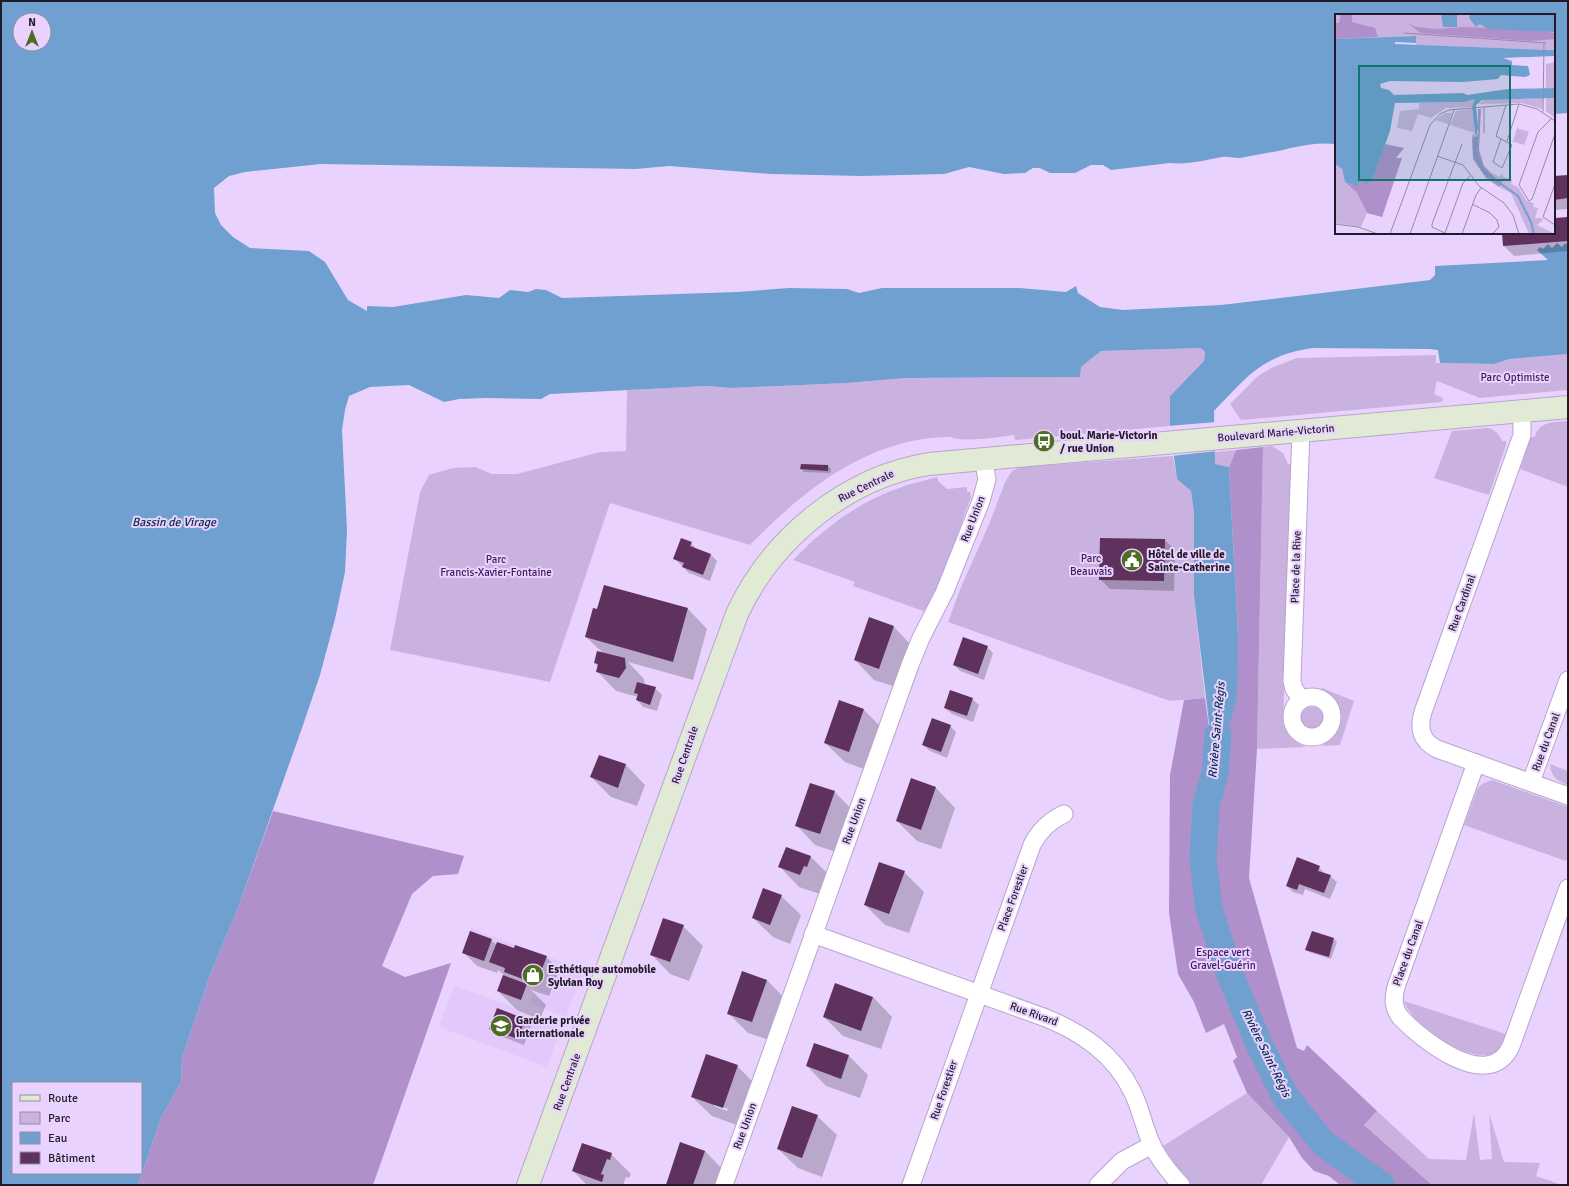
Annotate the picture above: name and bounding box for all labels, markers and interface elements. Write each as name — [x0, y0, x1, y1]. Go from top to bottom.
north arrow — [12, 12, 52, 52]
inset map — [1335, 14, 1555, 234]
text: N — [28, 16, 36, 29]
park label: Parc Optimiste — [1481, 371, 1549, 384]
street label: Boulevard Marie-Victorin — [1217, 421, 1335, 445]
bus stop icon: boul. Marie-Victorin / rue Union — [1031, 428, 1057, 454]
place label: boul. Marie-Victorin / rue Union — [1060, 429, 1157, 455]
street label: Rue Centrale — [836, 467, 896, 505]
street label: Rue Union — [958, 494, 988, 544]
water label: Bassin de Virage — [132, 515, 217, 530]
street label: Place de la Rive — [1288, 530, 1304, 604]
public building icon: Hôtel de ville de Sainte-Catherine — [1119, 547, 1145, 573]
place label: Hôtel de ville de Sainte-Catherine — [1148, 548, 1230, 574]
park label: Parc Beauvais — [1070, 552, 1112, 578]
park label: Parc Francis-Xavier-Fontaine — [440, 553, 552, 579]
street label: Rue Cardinal — [1446, 573, 1478, 633]
water label: Rivière Saint-Régis — [1205, 680, 1229, 779]
street label: Rue du Canal — [1529, 711, 1563, 773]
street label: Rue Centrale — [669, 724, 701, 786]
street label: Rue Union — [840, 796, 868, 846]
street label: Place Forestier — [995, 863, 1031, 933]
street label: Place du Canal — [1390, 918, 1426, 988]
park label: Espace vert Gravel-Guérin — [1190, 946, 1256, 972]
shop icon: Esthétique automobile Sylvian Roy — [520, 962, 546, 988]
place label: Esthétique automobile Sylvian Roy — [548, 963, 657, 989]
street label: Rue Rivard — [1008, 999, 1060, 1029]
water label: Rivière Saint-Régis — [1238, 1006, 1295, 1101]
school or university icon: Garderie privée internationale — [488, 1013, 514, 1039]
place label: Garderie privée internationale — [516, 1014, 591, 1040]
street label: Rue Centrale — [551, 1051, 583, 1113]
street label: Rue Forestier — [928, 1059, 960, 1121]
legend — [12, 1082, 142, 1174]
text: Route — [48, 1091, 78, 1106]
street label: Rue Union — [731, 1101, 759, 1151]
text: Parc — [48, 1111, 71, 1126]
text: Eau — [48, 1131, 67, 1146]
text: Bâtiment — [48, 1151, 95, 1166]

